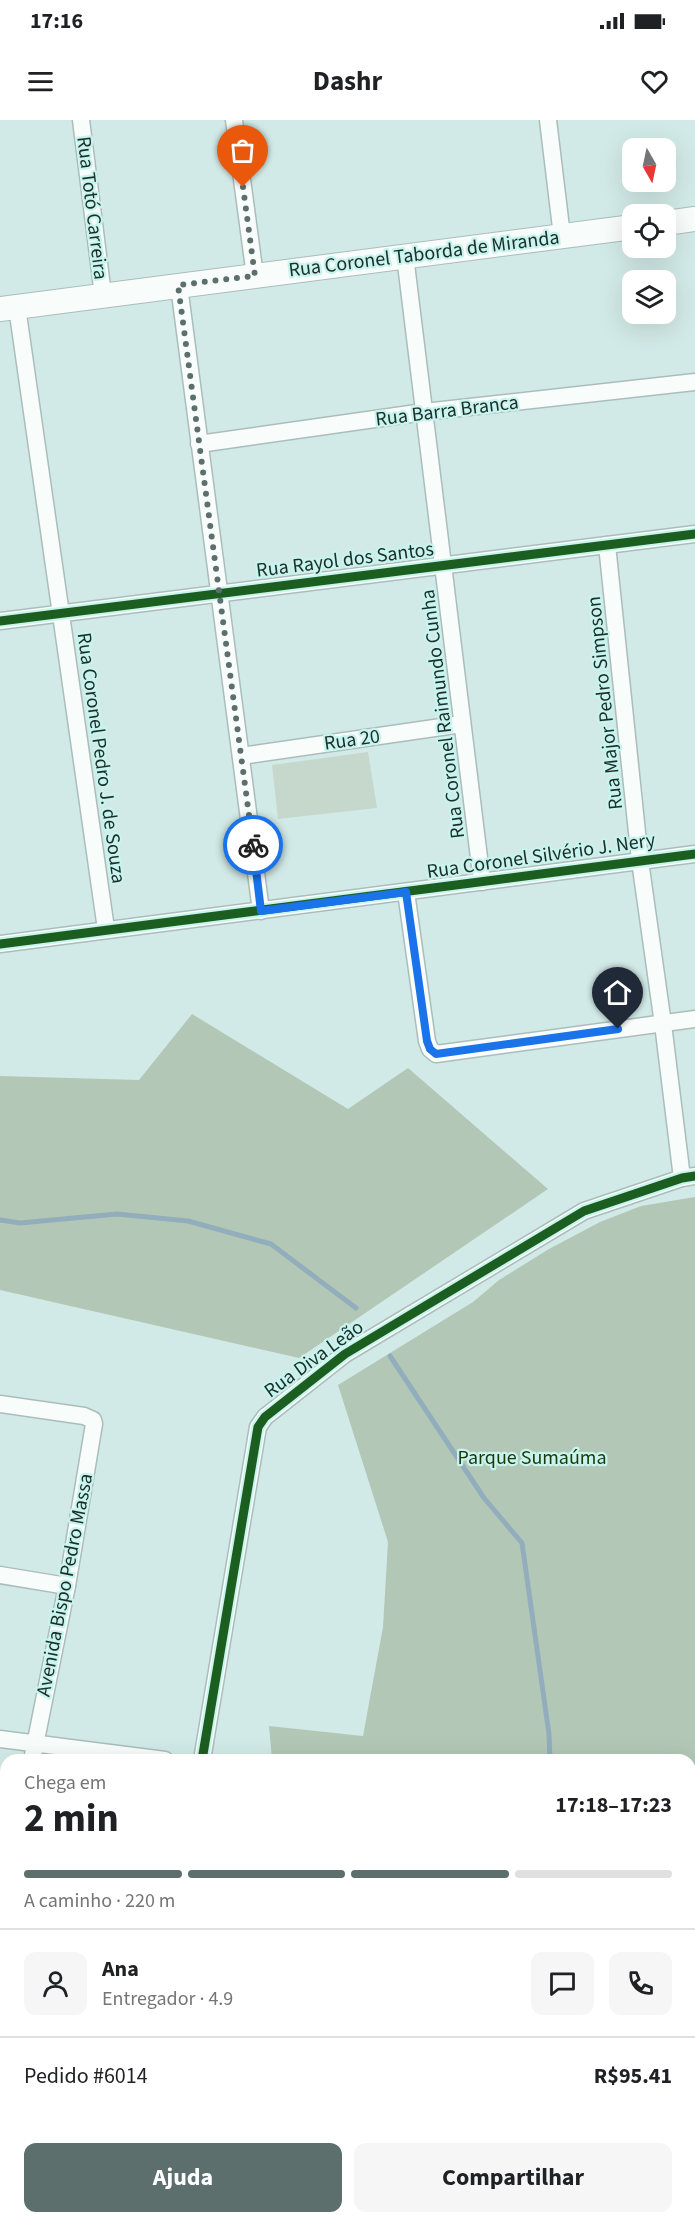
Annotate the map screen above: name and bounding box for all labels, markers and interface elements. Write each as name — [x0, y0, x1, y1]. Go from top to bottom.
text: 17:16 — [30, 5, 83, 37]
text: Dashr — [313, 62, 382, 101]
icon: menu — [24, 65, 57, 98]
icon: heart — [638, 65, 671, 98]
pin — [217, 125, 268, 187]
icon: bag — [226, 134, 259, 167]
street label: Rua Totó Carreira — [69, 135, 115, 281]
north arrow — [622, 138, 676, 192]
map controls — [622, 138, 676, 324]
button: locate — [622, 204, 676, 258]
street label: Rua Coronel Taborda de Miranda — [287, 224, 561, 284]
button: layers — [622, 270, 676, 324]
street label: Rua Barra Branca — [374, 388, 520, 434]
street label: Rua Rayol dos Santos — [255, 535, 435, 585]
street label: Rua Coronel Raimundo Cunha — [414, 588, 472, 840]
street label: Rua Major Pedro Simpson — [580, 595, 630, 811]
street label: Rua Coronel Pedro J. de Souza — [70, 631, 132, 885]
street label: Rua 20 — [322, 722, 382, 758]
courier — [223, 815, 283, 875]
street label: Rua Coronel Silvério J. Nery — [425, 826, 658, 886]
icon: bike — [237, 829, 270, 862]
pin — [592, 967, 643, 1029]
icon: home — [601, 976, 634, 1009]
street label: Rua Diva Leão — [259, 1313, 369, 1405]
park label: Parque Sumaúma — [458, 1444, 606, 1472]
street label: Avenida Bispo Pedro Massa — [30, 1471, 100, 1699]
text: Chega em — [24, 1769, 106, 1797]
text: 17:18–17:23 — [555, 1789, 672, 1821]
text: 2 min — [24, 1791, 119, 1847]
text: A caminho · 220 m — [24, 1887, 175, 1915]
button: person — [24, 1952, 87, 2015]
button: chat — [531, 1952, 594, 2015]
button: phone — [609, 1952, 672, 2015]
text: Ana — [102, 1953, 139, 1985]
text: Entregador · 4.9 — [102, 1985, 233, 2013]
text: Pedido #6014 — [24, 2060, 148, 2092]
text: R$95.41 — [594, 2060, 672, 2092]
button: Ajuda — [24, 2143, 342, 2212]
button: Compartilhar — [354, 2143, 672, 2212]

